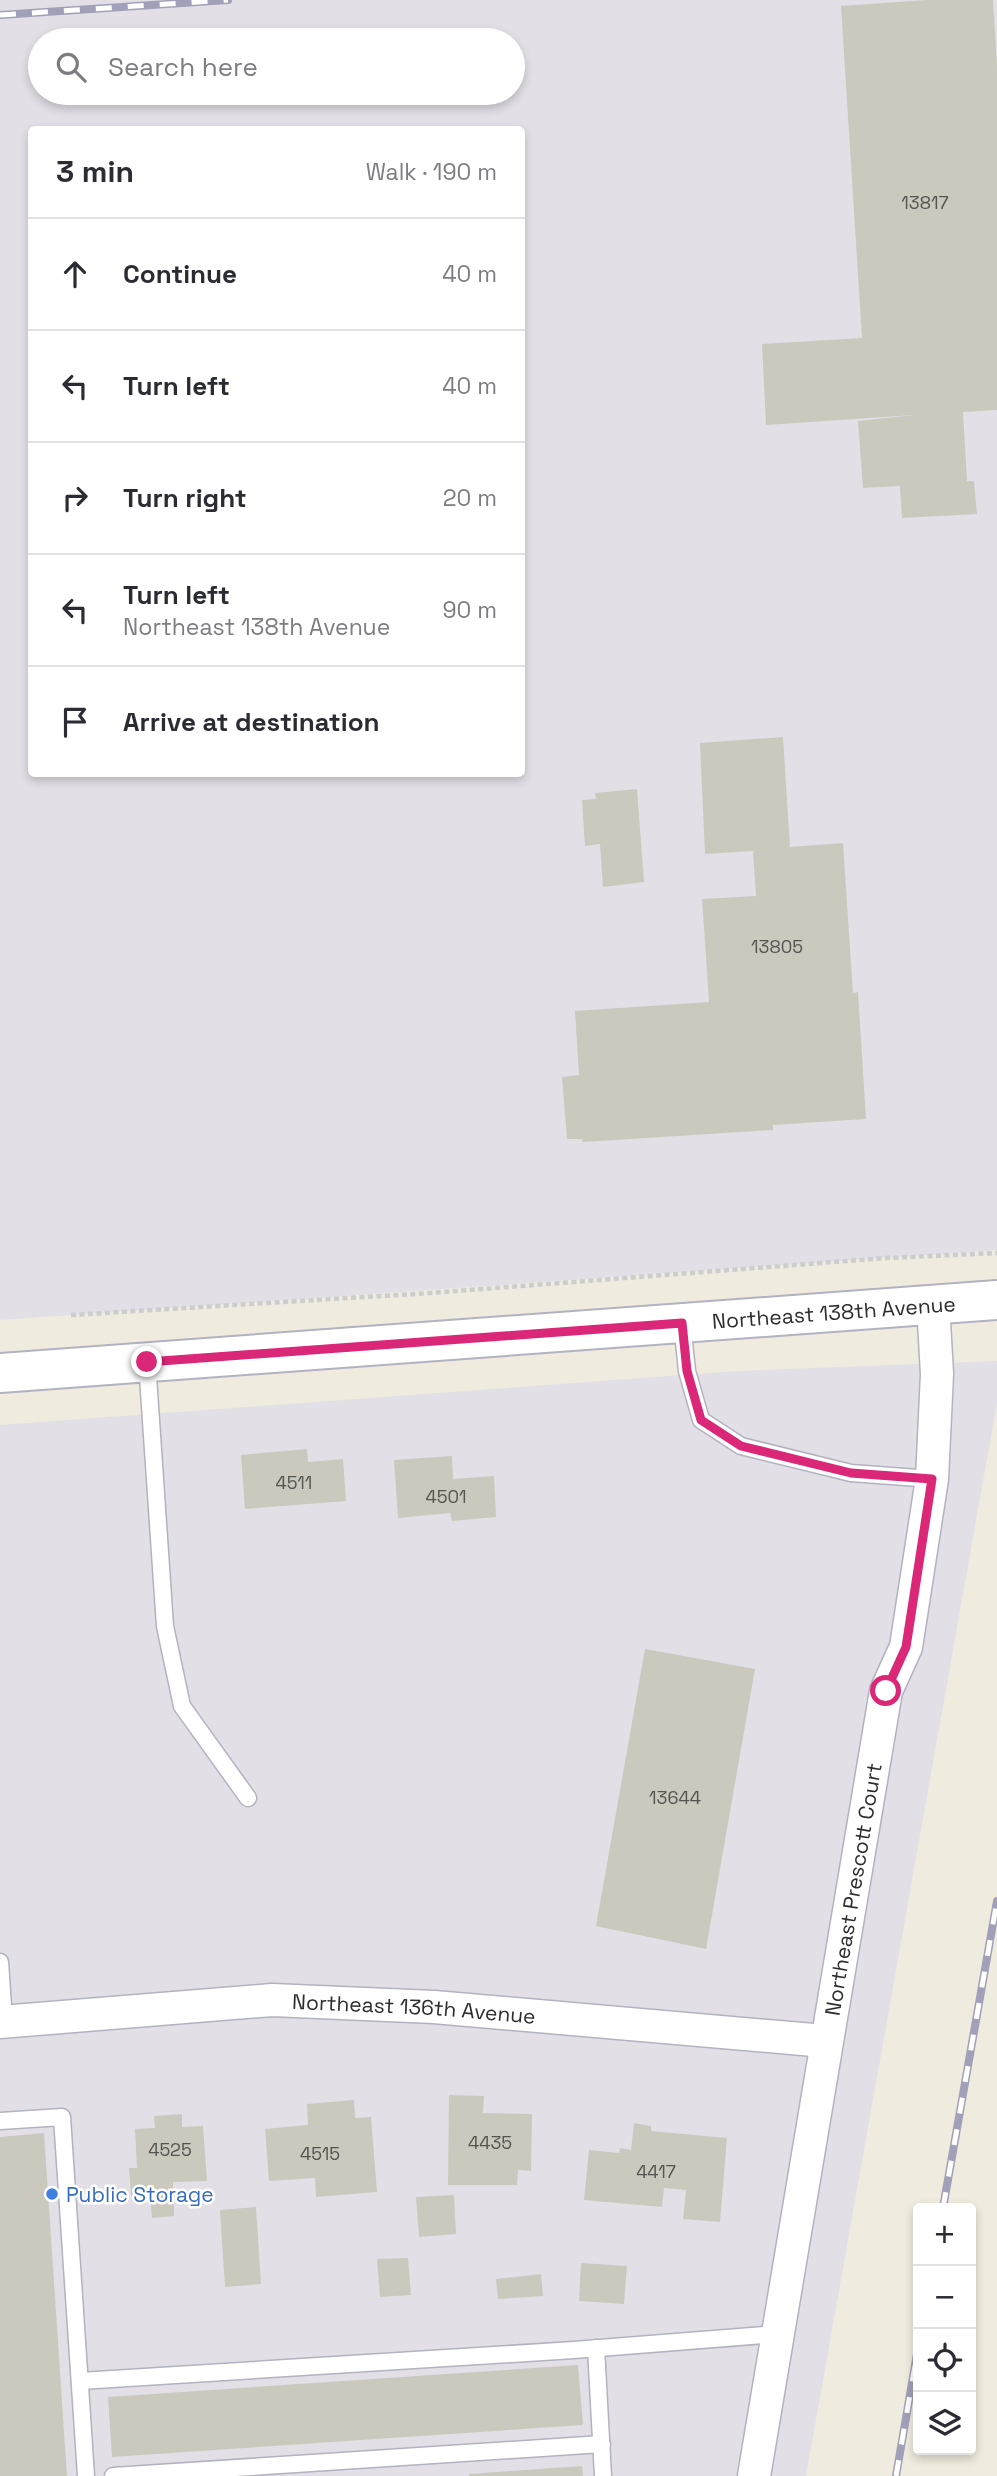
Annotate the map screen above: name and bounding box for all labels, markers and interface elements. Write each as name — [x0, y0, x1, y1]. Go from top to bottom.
search box — [28, 28, 525, 105]
icon: search — [52, 48, 90, 86]
text: Search here — [108, 50, 258, 84]
text: 3 min — [56, 152, 134, 191]
text: Walk · 190 m — [366, 157, 497, 187]
house number: 13817 — [901, 191, 949, 214]
icon: ahead — [56, 255, 94, 293]
text: Continue — [123, 257, 237, 291]
text: 40 m — [442, 259, 497, 289]
icon: left — [56, 367, 94, 405]
text: Turn left — [123, 369, 230, 403]
text: 40 m — [442, 371, 497, 401]
icon: right — [56, 479, 94, 517]
text: Turn right — [123, 481, 247, 515]
text: 20 m — [443, 483, 497, 513]
text: Turn left — [123, 578, 230, 612]
icon: left — [56, 591, 94, 629]
text: 90 m — [442, 595, 497, 625]
text: Northeast 138th Avenue — [123, 612, 390, 642]
icon: arrive — [56, 703, 94, 741]
text: Arrive at destination — [123, 705, 380, 739]
house number: 13805 — [751, 935, 803, 958]
street label: Northeast 138th Avenue — [711, 1290, 957, 1334]
route end — [131, 1346, 162, 1377]
house number: 4511 — [276, 1471, 312, 1494]
house number: 4501 — [425, 1485, 467, 1508]
route start — [870, 1675, 901, 1706]
street label: Northeast Prescott Court — [818, 1761, 887, 2018]
house number: 13644 — [649, 1786, 701, 1809]
street label: Northeast 136th Avenue — [292, 1987, 537, 2029]
house number: 4435 — [468, 2131, 512, 2154]
house number: 4525 — [148, 2138, 192, 2161]
house number: 4515 — [300, 2142, 340, 2165]
house number: 4417 — [636, 2160, 676, 2183]
place label: Public Storage — [66, 2181, 214, 2208]
marker: Public Storage — [44, 2186, 60, 2202]
map controls — [913, 2203, 976, 2455]
button: + — [913, 2203, 976, 2266]
button: − — [913, 2266, 976, 2329]
button: locate — [913, 2329, 976, 2392]
button: layers — [913, 2392, 976, 2455]

